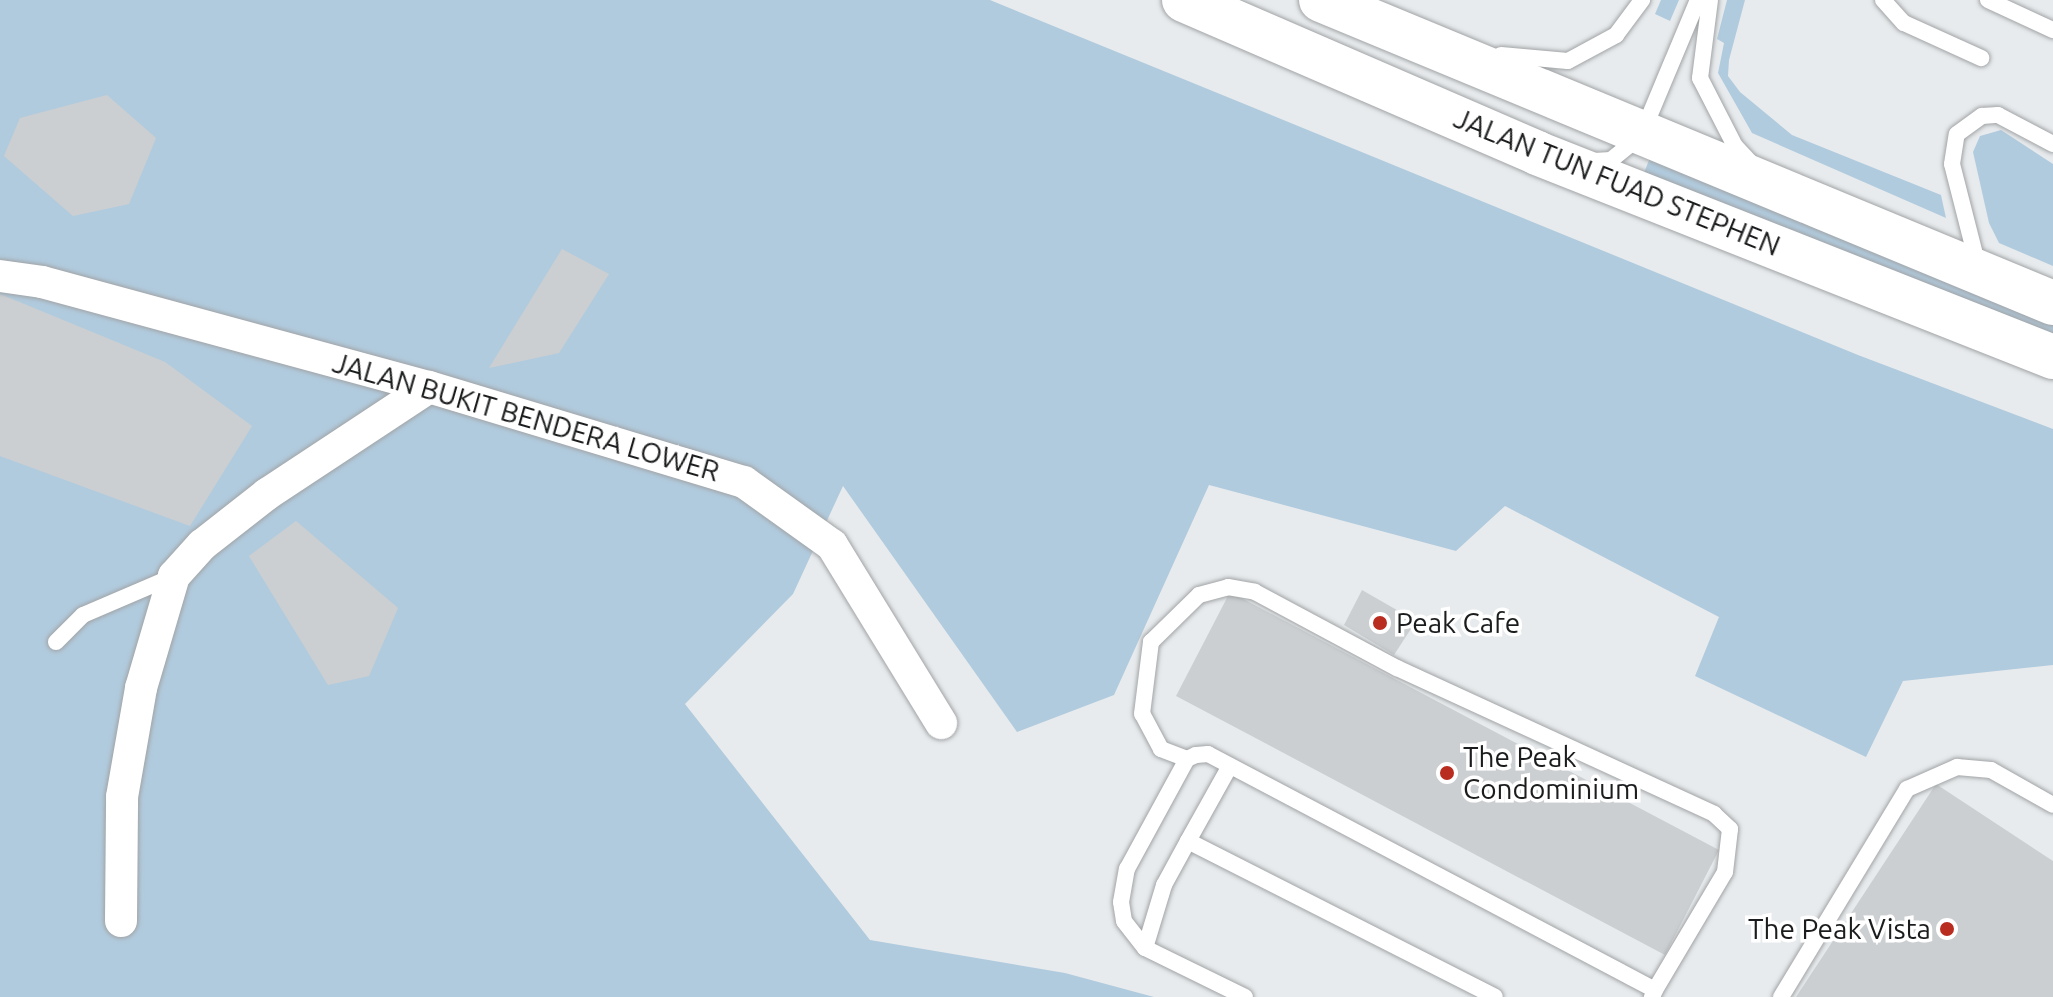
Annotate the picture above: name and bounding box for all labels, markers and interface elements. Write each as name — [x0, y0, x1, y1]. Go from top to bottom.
street label: JALAN TUN FUAD STEPHEN — [1449, 101, 1785, 263]
street label: JALAN BUKIT BENDERA LOWER — [329, 346, 723, 488]
place label: Peak Cafe — [1396, 606, 1520, 640]
marker: Peak Cafe — [1371, 614, 1389, 632]
place label: The Peak Condominium — [1463, 740, 1639, 806]
marker: The Peak Condominium — [1438, 764, 1456, 782]
place label: The Peak Vista — [1748, 912, 1931, 946]
marker: The Peak Vista — [1938, 920, 1956, 938]

